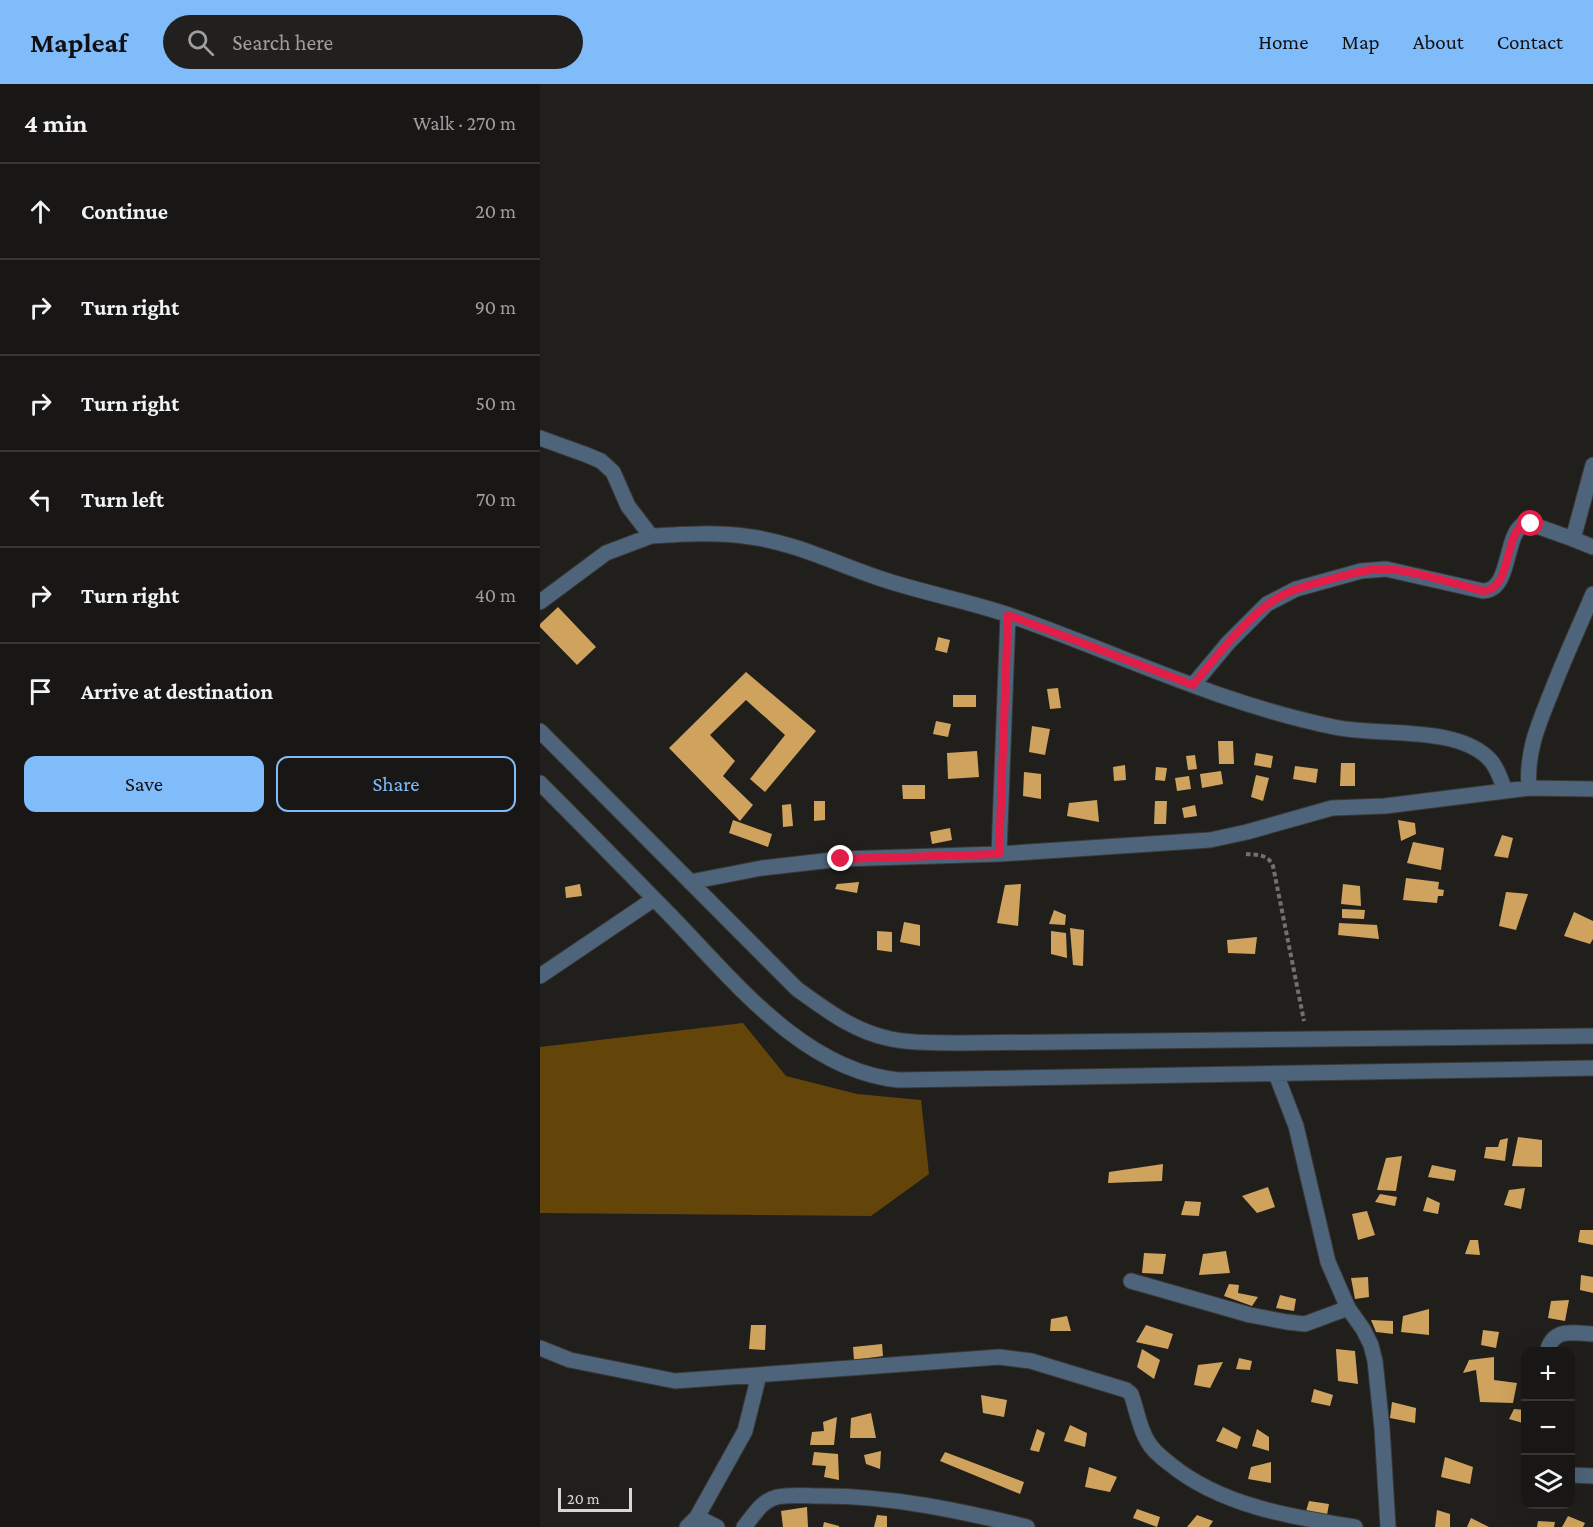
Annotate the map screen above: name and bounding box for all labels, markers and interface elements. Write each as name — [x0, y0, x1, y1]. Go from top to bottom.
search box — [163, 15, 583, 69]
icon: search — [184, 26, 217, 59]
text: Mapleaf — [30, 27, 127, 58]
text: Search here — [232, 30, 333, 55]
text: Home — [1258, 30, 1308, 54]
text: Map — [1341, 30, 1380, 54]
text: About — [1413, 30, 1464, 54]
text: Contact — [1497, 30, 1563, 54]
text: 4 min — [24, 109, 88, 138]
text: Walk · 270 m — [413, 112, 516, 134]
icon: ahead — [24, 195, 57, 228]
text: Continue — [81, 199, 168, 224]
text: 20 m — [475, 200, 516, 222]
icon: right — [24, 291, 57, 324]
text: Turn right — [81, 295, 179, 320]
text: 90 m — [475, 296, 516, 318]
icon: right — [24, 387, 57, 420]
text: Turn right — [81, 391, 179, 416]
text: 50 m — [475, 392, 516, 414]
icon: left — [24, 483, 57, 516]
text: Turn left — [81, 487, 164, 512]
text: 70 m — [476, 488, 516, 510]
route start — [1517, 510, 1543, 536]
icon: right — [24, 579, 57, 612]
text: Turn right — [81, 583, 179, 608]
text: 40 m — [475, 584, 516, 606]
icon: arrive — [24, 675, 57, 708]
text: Arrive at destination — [81, 679, 273, 704]
button: Save — [24, 756, 264, 812]
button: Share — [276, 756, 516, 812]
route end — [827, 845, 853, 871]
map controls — [1521, 1347, 1575, 1509]
button: + — [1521, 1347, 1575, 1401]
button: − — [1521, 1401, 1575, 1455]
button: layers — [1521, 1455, 1575, 1509]
scale bar — [558, 1485, 632, 1512]
text: 20 m — [567, 1490, 600, 1507]

